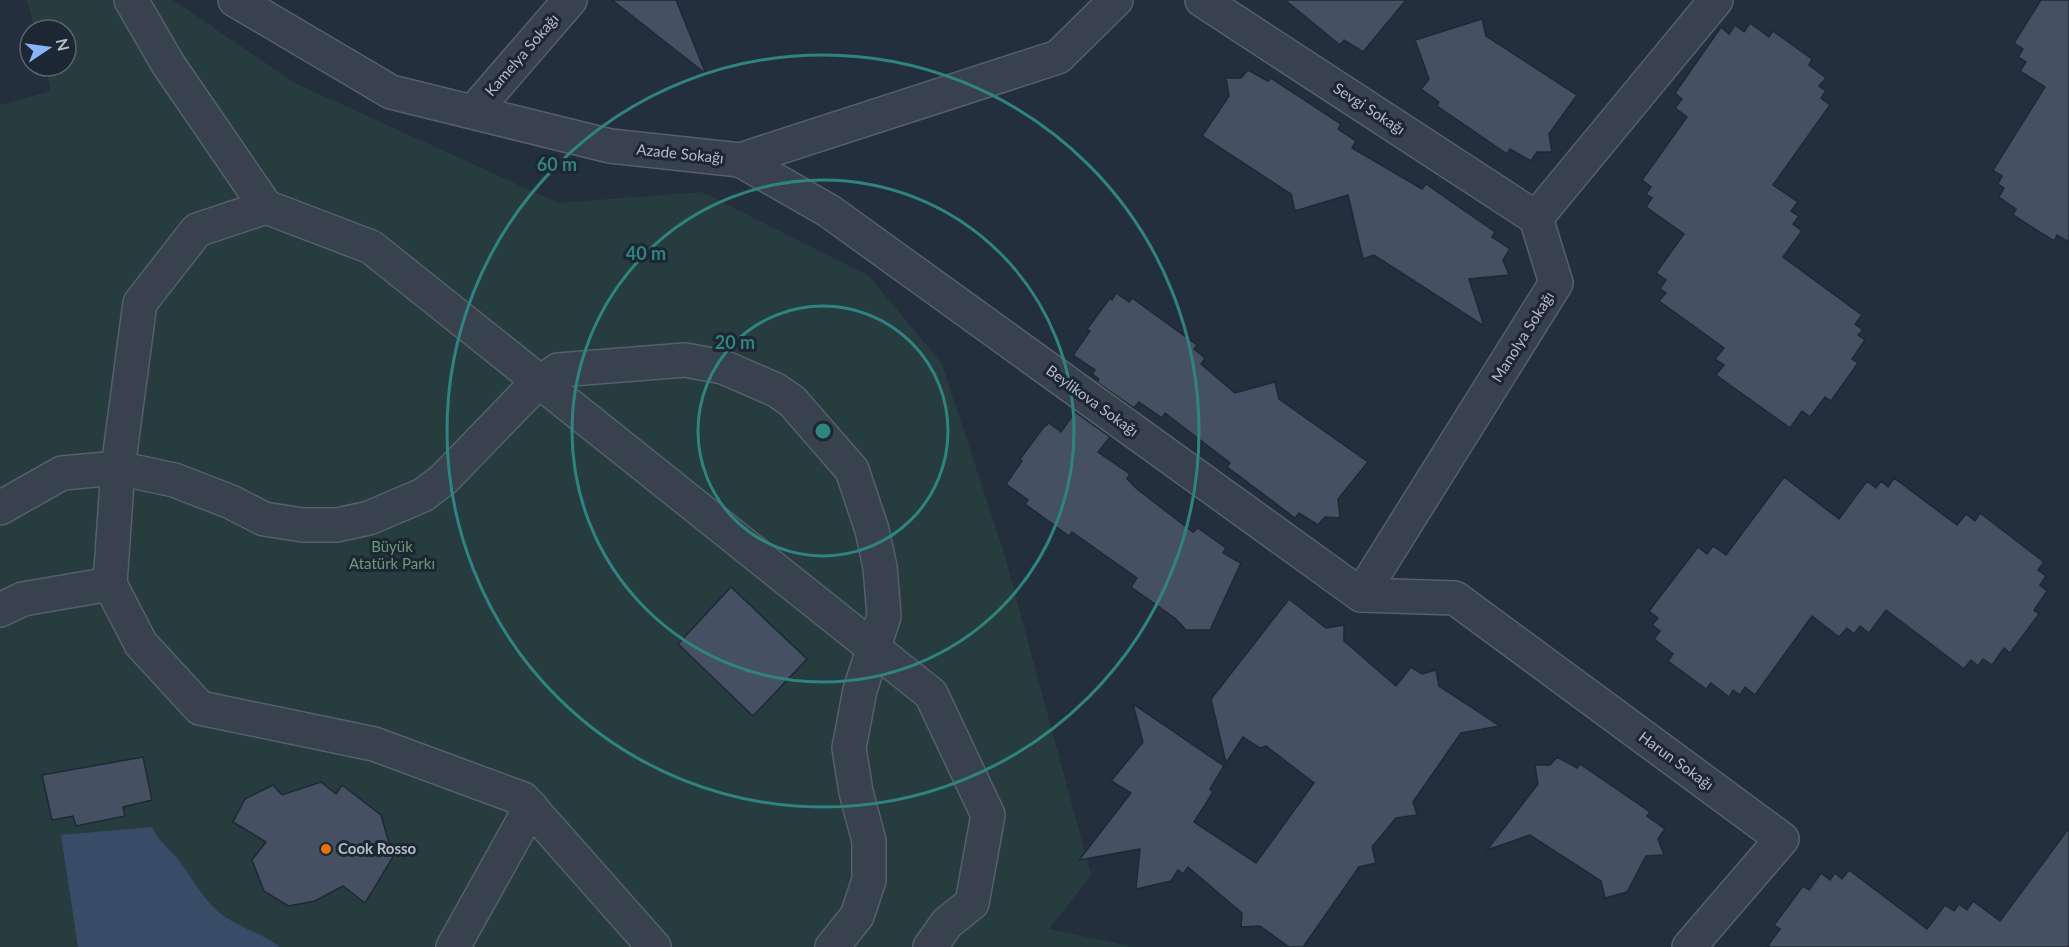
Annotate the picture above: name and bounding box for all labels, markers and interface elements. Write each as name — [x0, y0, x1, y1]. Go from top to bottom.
street label: Kamelya Sokağı — [481, 10, 562, 99]
north arrow — [18, 18, 78, 78]
text: N — [52, 36, 74, 53]
street label: Sevgi Sokağı — [1330, 78, 1409, 138]
street label: Azade Sokağı — [636, 139, 725, 167]
text: 60 m — [537, 153, 577, 175]
text: 40 m — [626, 242, 666, 264]
street label: Manolya Sokağı — [1487, 288, 1557, 385]
text: 20 m — [715, 331, 755, 353]
street label: Beylikova Sokağı — [1043, 361, 1142, 440]
centre of rings — [813, 421, 833, 441]
park label: Büyük Atatürk Parkı — [349, 537, 435, 572]
street label: Harun Sokağı — [1636, 727, 1717, 793]
place label: Cook Rosso — [338, 839, 417, 857]
marker: Cook Rosso — [319, 842, 333, 856]

